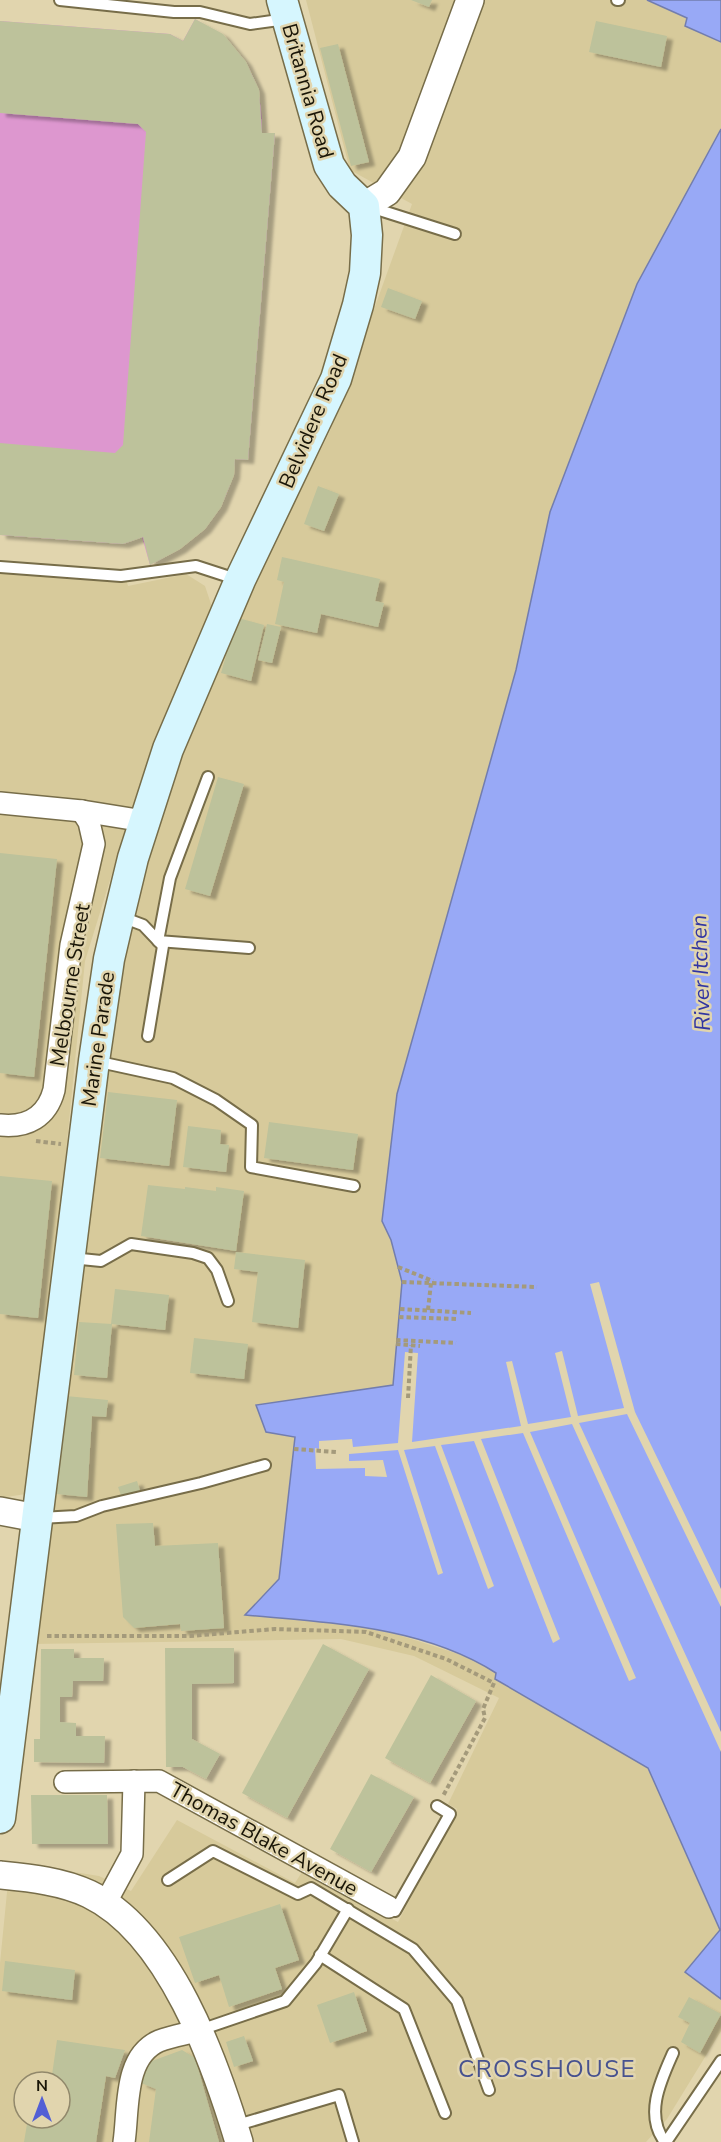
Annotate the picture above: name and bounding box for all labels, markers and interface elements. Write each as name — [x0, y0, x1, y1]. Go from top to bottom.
street label: Britannia Road — [275, 20, 341, 162]
street label: Belvidere Road — [272, 350, 354, 492]
street label: Melbourne Street — [43, 901, 97, 1068]
water label: River Itchen — [684, 914, 718, 1032]
street label: Marine Parade — [75, 970, 121, 1108]
street label: Thomas Blake Avenue — [165, 1776, 363, 1902]
district label: CROSSHOUSE — [458, 2053, 636, 2085]
north arrow — [12, 2070, 72, 2130]
text: N — [36, 2075, 48, 2097]

